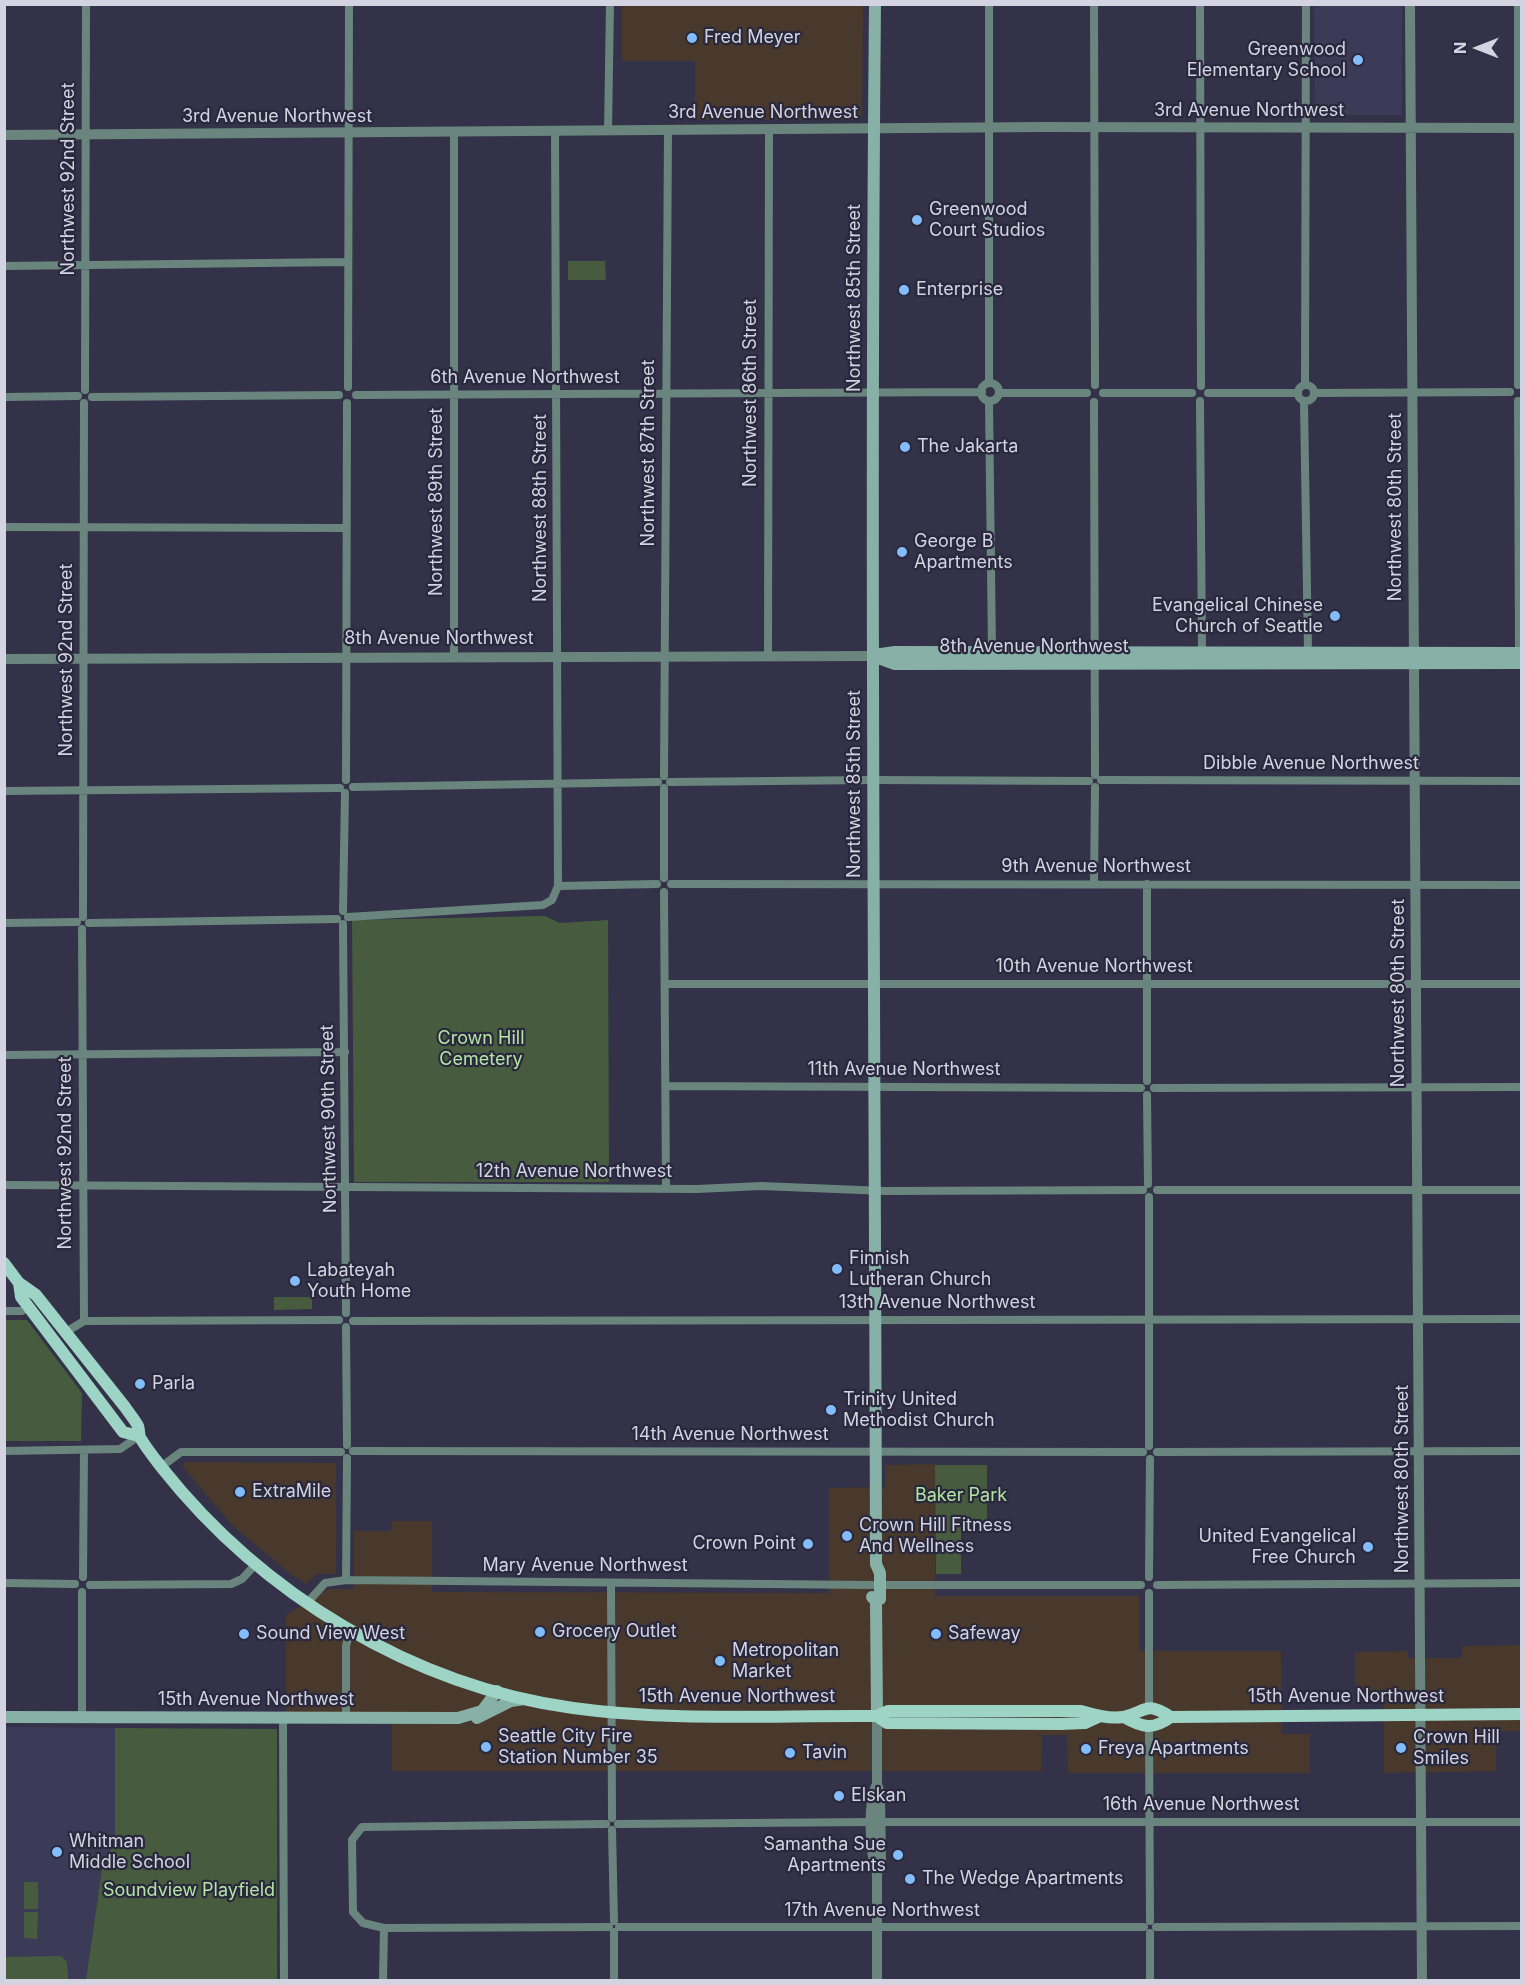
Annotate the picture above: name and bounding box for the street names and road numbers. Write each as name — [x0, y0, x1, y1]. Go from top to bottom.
street label: Northwest 92nd Street — [58, 83, 80, 275]
street label: 3rd Avenue Northwest — [1154, 100, 1344, 122]
street label: 3rd Avenue Northwest — [668, 102, 858, 124]
street label: 3rd Avenue Northwest — [182, 106, 372, 128]
street label: Northwest 85th Street — [844, 204, 866, 392]
street label: Northwest 86th Street — [740, 299, 762, 487]
street label: Northwest 87th Street — [638, 359, 660, 547]
street label: 6th Avenue Northwest — [430, 367, 620, 389]
street label: Northwest 89th Street — [426, 408, 448, 596]
street label: Northwest 80th Street — [1385, 413, 1407, 601]
street label: Northwest 88th Street — [530, 414, 552, 602]
street label: Northwest 92nd Street — [56, 564, 78, 756]
street label: 8th Avenue Northwest — [344, 628, 534, 650]
street label: 8th Avenue Northwest — [939, 636, 1129, 658]
street label: Northwest 85th Street — [844, 690, 866, 878]
street label: Dibble Avenue Northwest — [1203, 753, 1419, 775]
street label: 9th Avenue Northwest — [1001, 856, 1191, 878]
street label: Northwest 80th Street — [1388, 899, 1410, 1087]
street label: 10th Avenue Northwest — [995, 956, 1193, 978]
street label: Northwest 90th Street — [317, 1025, 341, 1213]
street label: Northwest 92nd Street — [55, 1057, 77, 1249]
street label: 11th Avenue Northwest — [807, 1059, 1001, 1081]
street label: 12th Avenue Northwest — [476, 1161, 672, 1183]
street label: 13th Avenue Northwest — [839, 1292, 1035, 1314]
street label: Northwest 80th Street — [1392, 1385, 1414, 1573]
street label: 14th Avenue Northwest — [631, 1424, 829, 1446]
street label: Mary Avenue Northwest — [482, 1555, 688, 1577]
street label: 15th Avenue Northwest — [639, 1686, 835, 1708]
street label: 15th Avenue Northwest — [1248, 1686, 1444, 1708]
street label: 15th Avenue Northwest — [158, 1689, 354, 1711]
street label: 16th Avenue Northwest — [1103, 1794, 1299, 1816]
street label: 17th Avenue Northwest — [784, 1900, 980, 1922]

